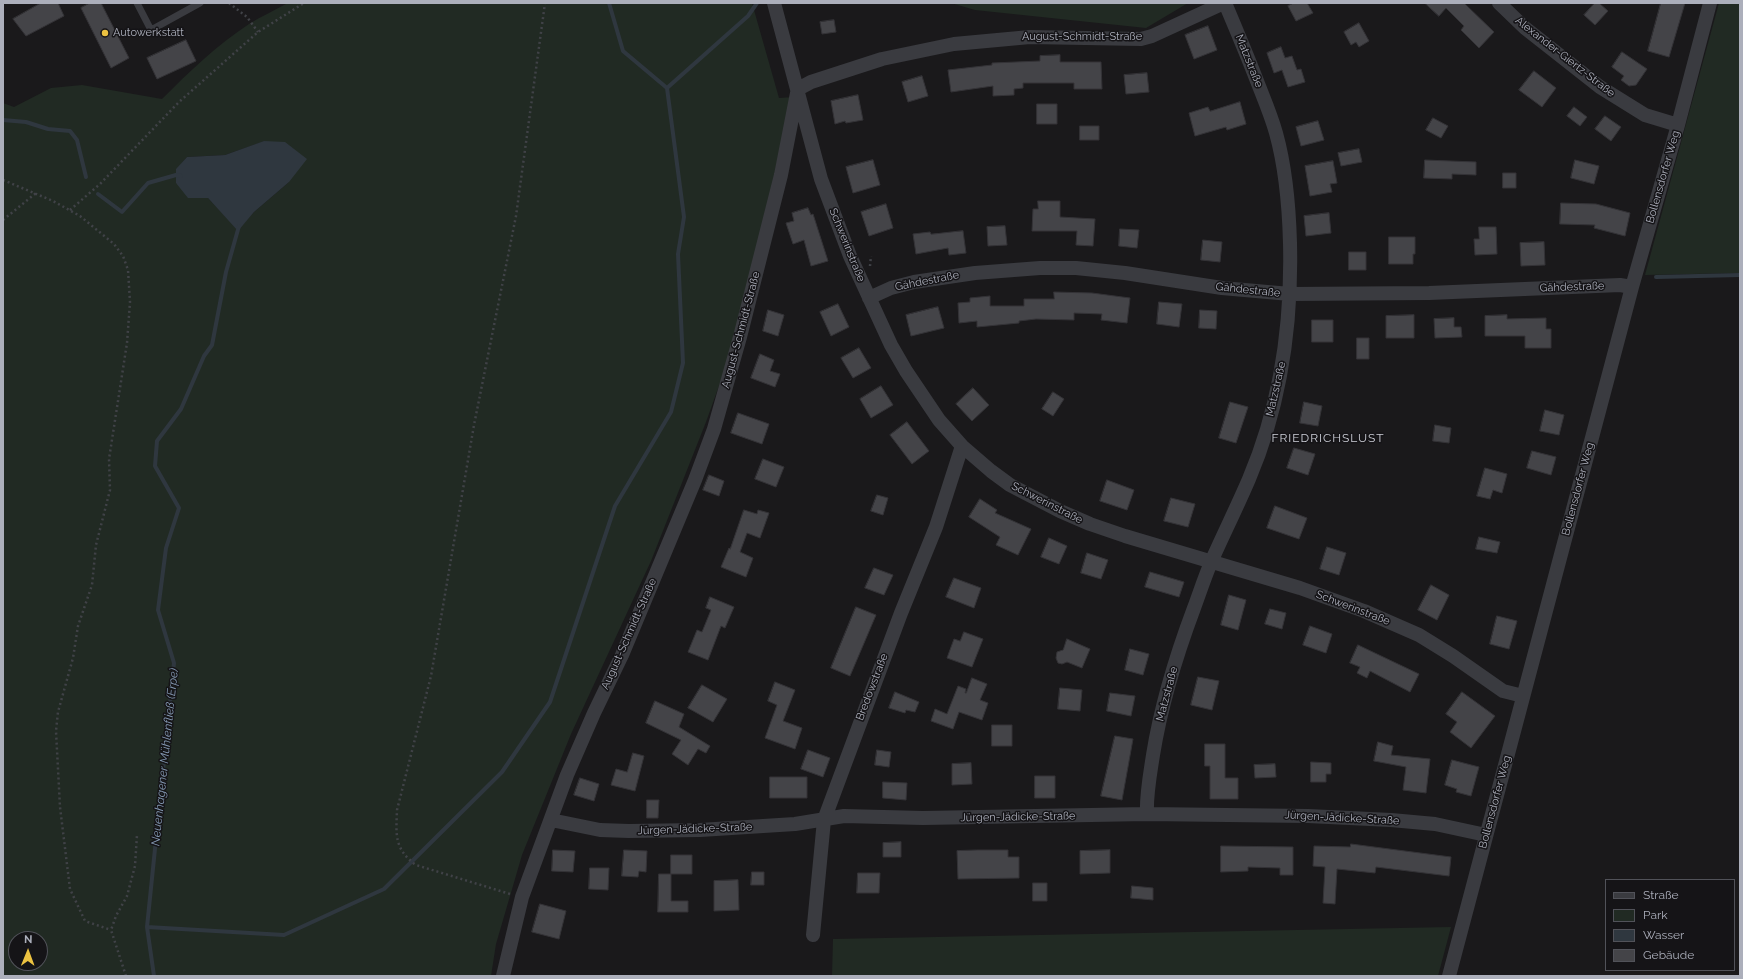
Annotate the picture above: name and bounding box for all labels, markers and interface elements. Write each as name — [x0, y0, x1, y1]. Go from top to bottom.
street label: Alexander-Giertz-Straße — [1513, 14, 1617, 100]
place label: Autowerkstatt — [113, 26, 184, 40]
marker: Autowerkstatt — [100, 28, 110, 38]
street label: August-Schmidt-Straße — [1022, 30, 1142, 44]
street label: Matzstraße — [1232, 33, 1266, 89]
street label: Bollensdorfer Weg — [1643, 129, 1683, 225]
street label: Schwerinstraße — [826, 206, 868, 284]
street label: Gähdestraße — [894, 268, 960, 294]
street label: August-Schmidt-Straße — [719, 270, 763, 390]
street label: Gähdestraße — [1539, 279, 1605, 295]
street label: Gähdestraße — [1215, 280, 1281, 300]
street label: Matzstraße — [1263, 360, 1289, 418]
district label: FRIEDRICHSLUST — [1271, 431, 1385, 445]
street label: Bollensdorfer Weg — [1559, 441, 1597, 537]
street label: Schwerinstraße — [1009, 479, 1085, 527]
street label: August-Schmidt-Straße — [599, 576, 659, 692]
street label: Schwerinstraße — [1314, 588, 1392, 628]
street label: Bredowstraße — [853, 652, 891, 722]
street label: Matzstraße — [1153, 665, 1181, 723]
water label: Neuenhagener Mühlenfließ (Erpe) — [149, 667, 181, 847]
street label: Bollensdorfer Weg — [1476, 754, 1514, 850]
street label: Jürgen-Jädicke-Straße — [1284, 808, 1400, 828]
street label: Jürgen-Jädicke-Straße — [960, 809, 1076, 825]
street label: Jürgen-Jädicke-Straße — [637, 820, 753, 838]
legend — [1605, 879, 1735, 971]
text: Straße — [1643, 888, 1679, 902]
text: Park — [1643, 908, 1668, 922]
text: Wasser — [1643, 928, 1684, 942]
north arrow — [8, 931, 48, 971]
text: N — [24, 933, 33, 946]
text: Gebäude — [1643, 948, 1694, 962]

